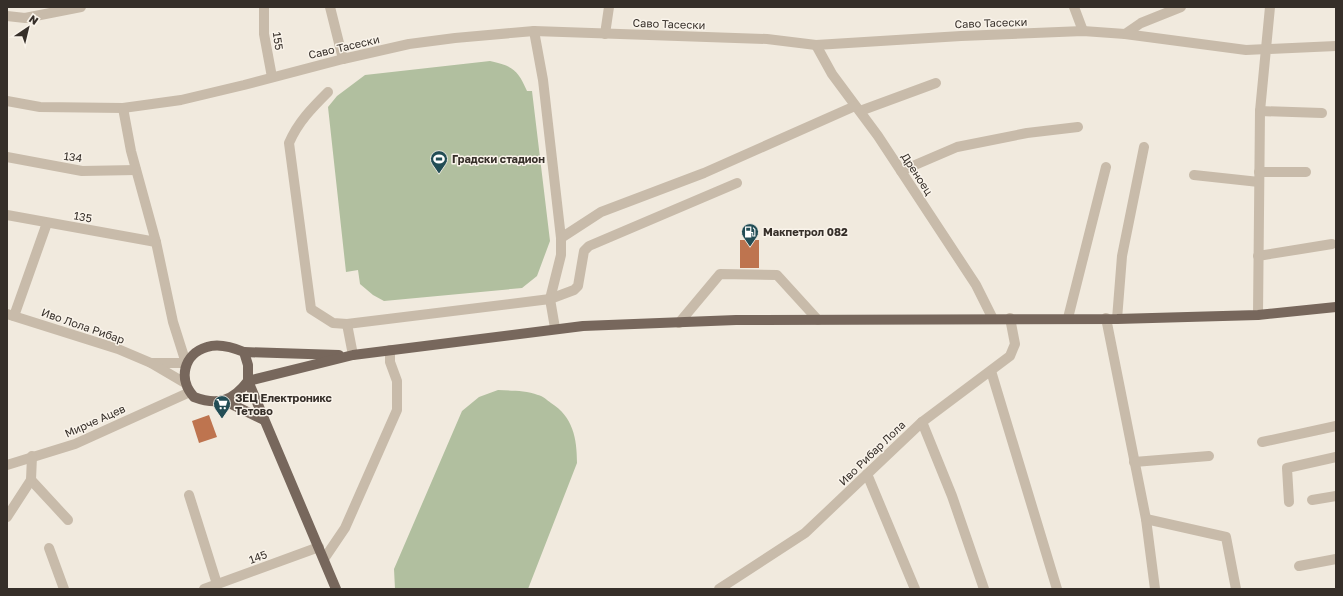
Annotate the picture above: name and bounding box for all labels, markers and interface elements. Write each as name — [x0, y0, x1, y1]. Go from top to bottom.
north arrow — [8, 8, 48, 48]
text: N — [27, 12, 41, 27]
street label: Саво Тасески — [954, 15, 1028, 30]
street label: Саво Тасески — [632, 16, 706, 31]
street label: 155 — [271, 31, 286, 51]
street label: Саво Тасески — [307, 32, 381, 61]
street label: 134 — [63, 149, 83, 164]
sports icon: Градски стадион — [429, 149, 449, 174]
street label: Дреноец — [899, 150, 936, 197]
place label: Градски стадион — [452, 152, 545, 165]
street label: 135 — [73, 209, 93, 224]
fuel station icon: Макпетрол 082 — [740, 222, 760, 247]
place label: Макпетрол 082 — [763, 225, 848, 238]
street label: Иво Лола Рибар — [40, 305, 127, 346]
place label: ЗЕЦ Електроникс Тетово — [235, 391, 333, 417]
supermarket icon: ЗЕЦ Електроникс Тетово — [212, 394, 232, 419]
street label: Мирче Ацев — [62, 401, 127, 440]
street label: Иво Рибар Лола — [836, 418, 908, 488]
street label: 145 — [247, 547, 269, 566]

